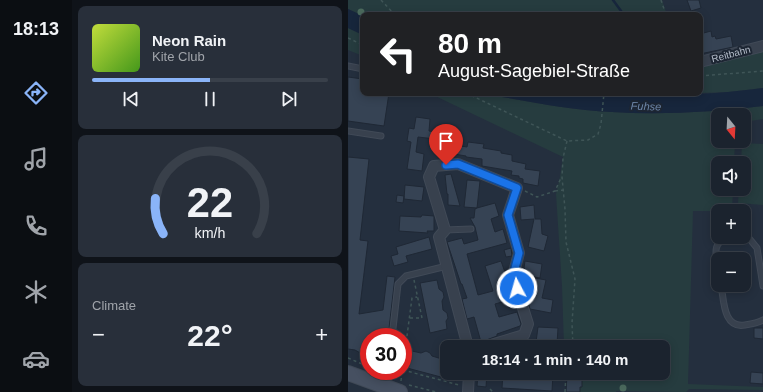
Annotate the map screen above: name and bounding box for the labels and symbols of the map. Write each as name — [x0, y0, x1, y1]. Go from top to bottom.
street label: Reitbahn — [710, 44, 752, 64]
water label: Fuhse — [631, 99, 661, 113]
north arrow — [711, 108, 751, 148]
pin — [429, 124, 463, 165]
position arrow — [496, 267, 538, 309]
speed limit sign: 30 — [360, 328, 412, 380]

